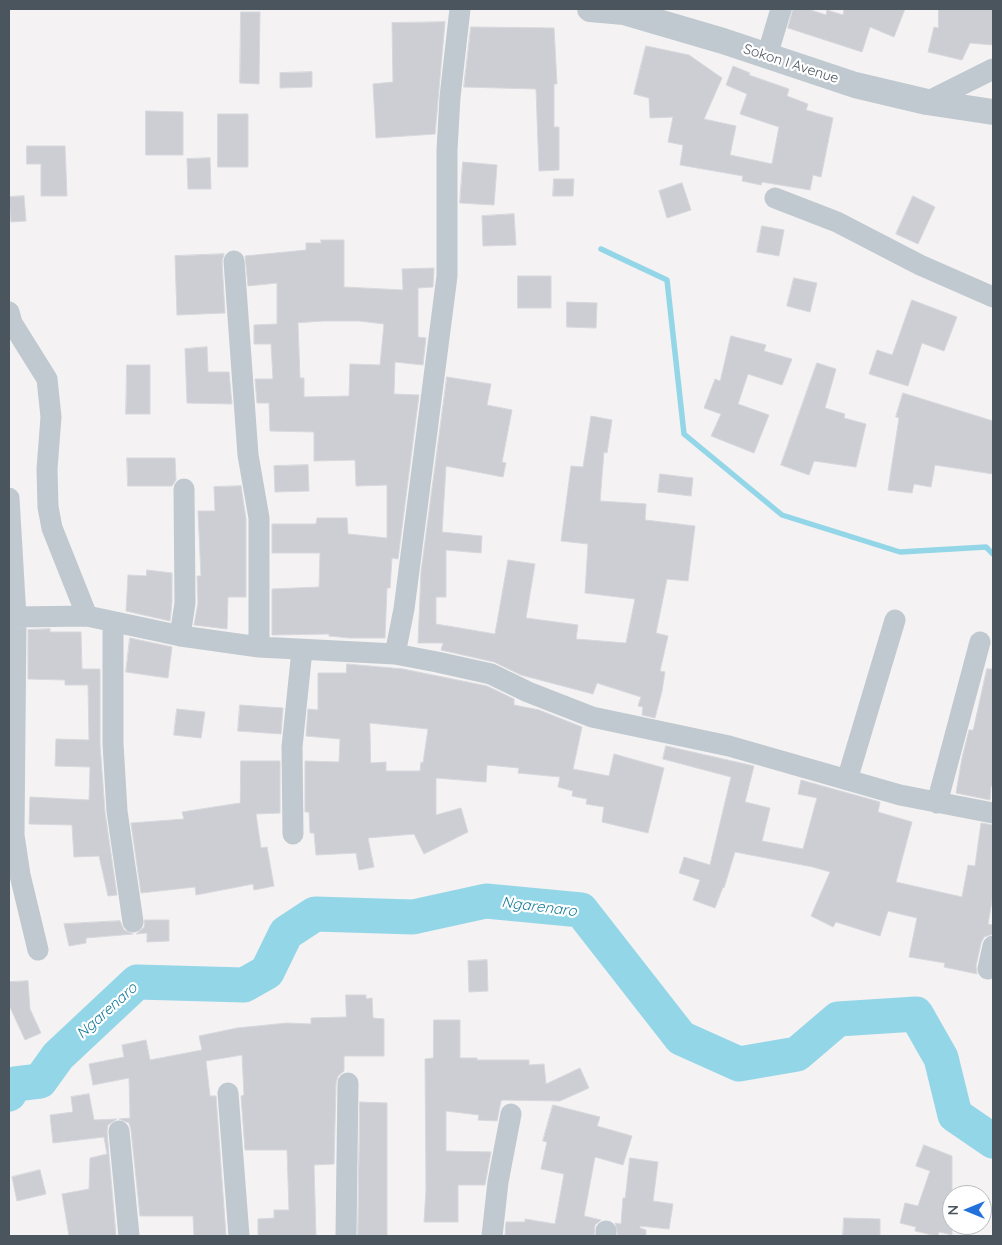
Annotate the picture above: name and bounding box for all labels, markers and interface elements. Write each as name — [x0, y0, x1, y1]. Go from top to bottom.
street label: Sokon I Avenue — [741, 41, 841, 87]
water label: Ngarenaro — [500, 893, 578, 921]
water label: Ngarenaro — [73, 979, 141, 1043]
north arrow — [942, 1185, 992, 1235]
text: N — [944, 1205, 962, 1215]

